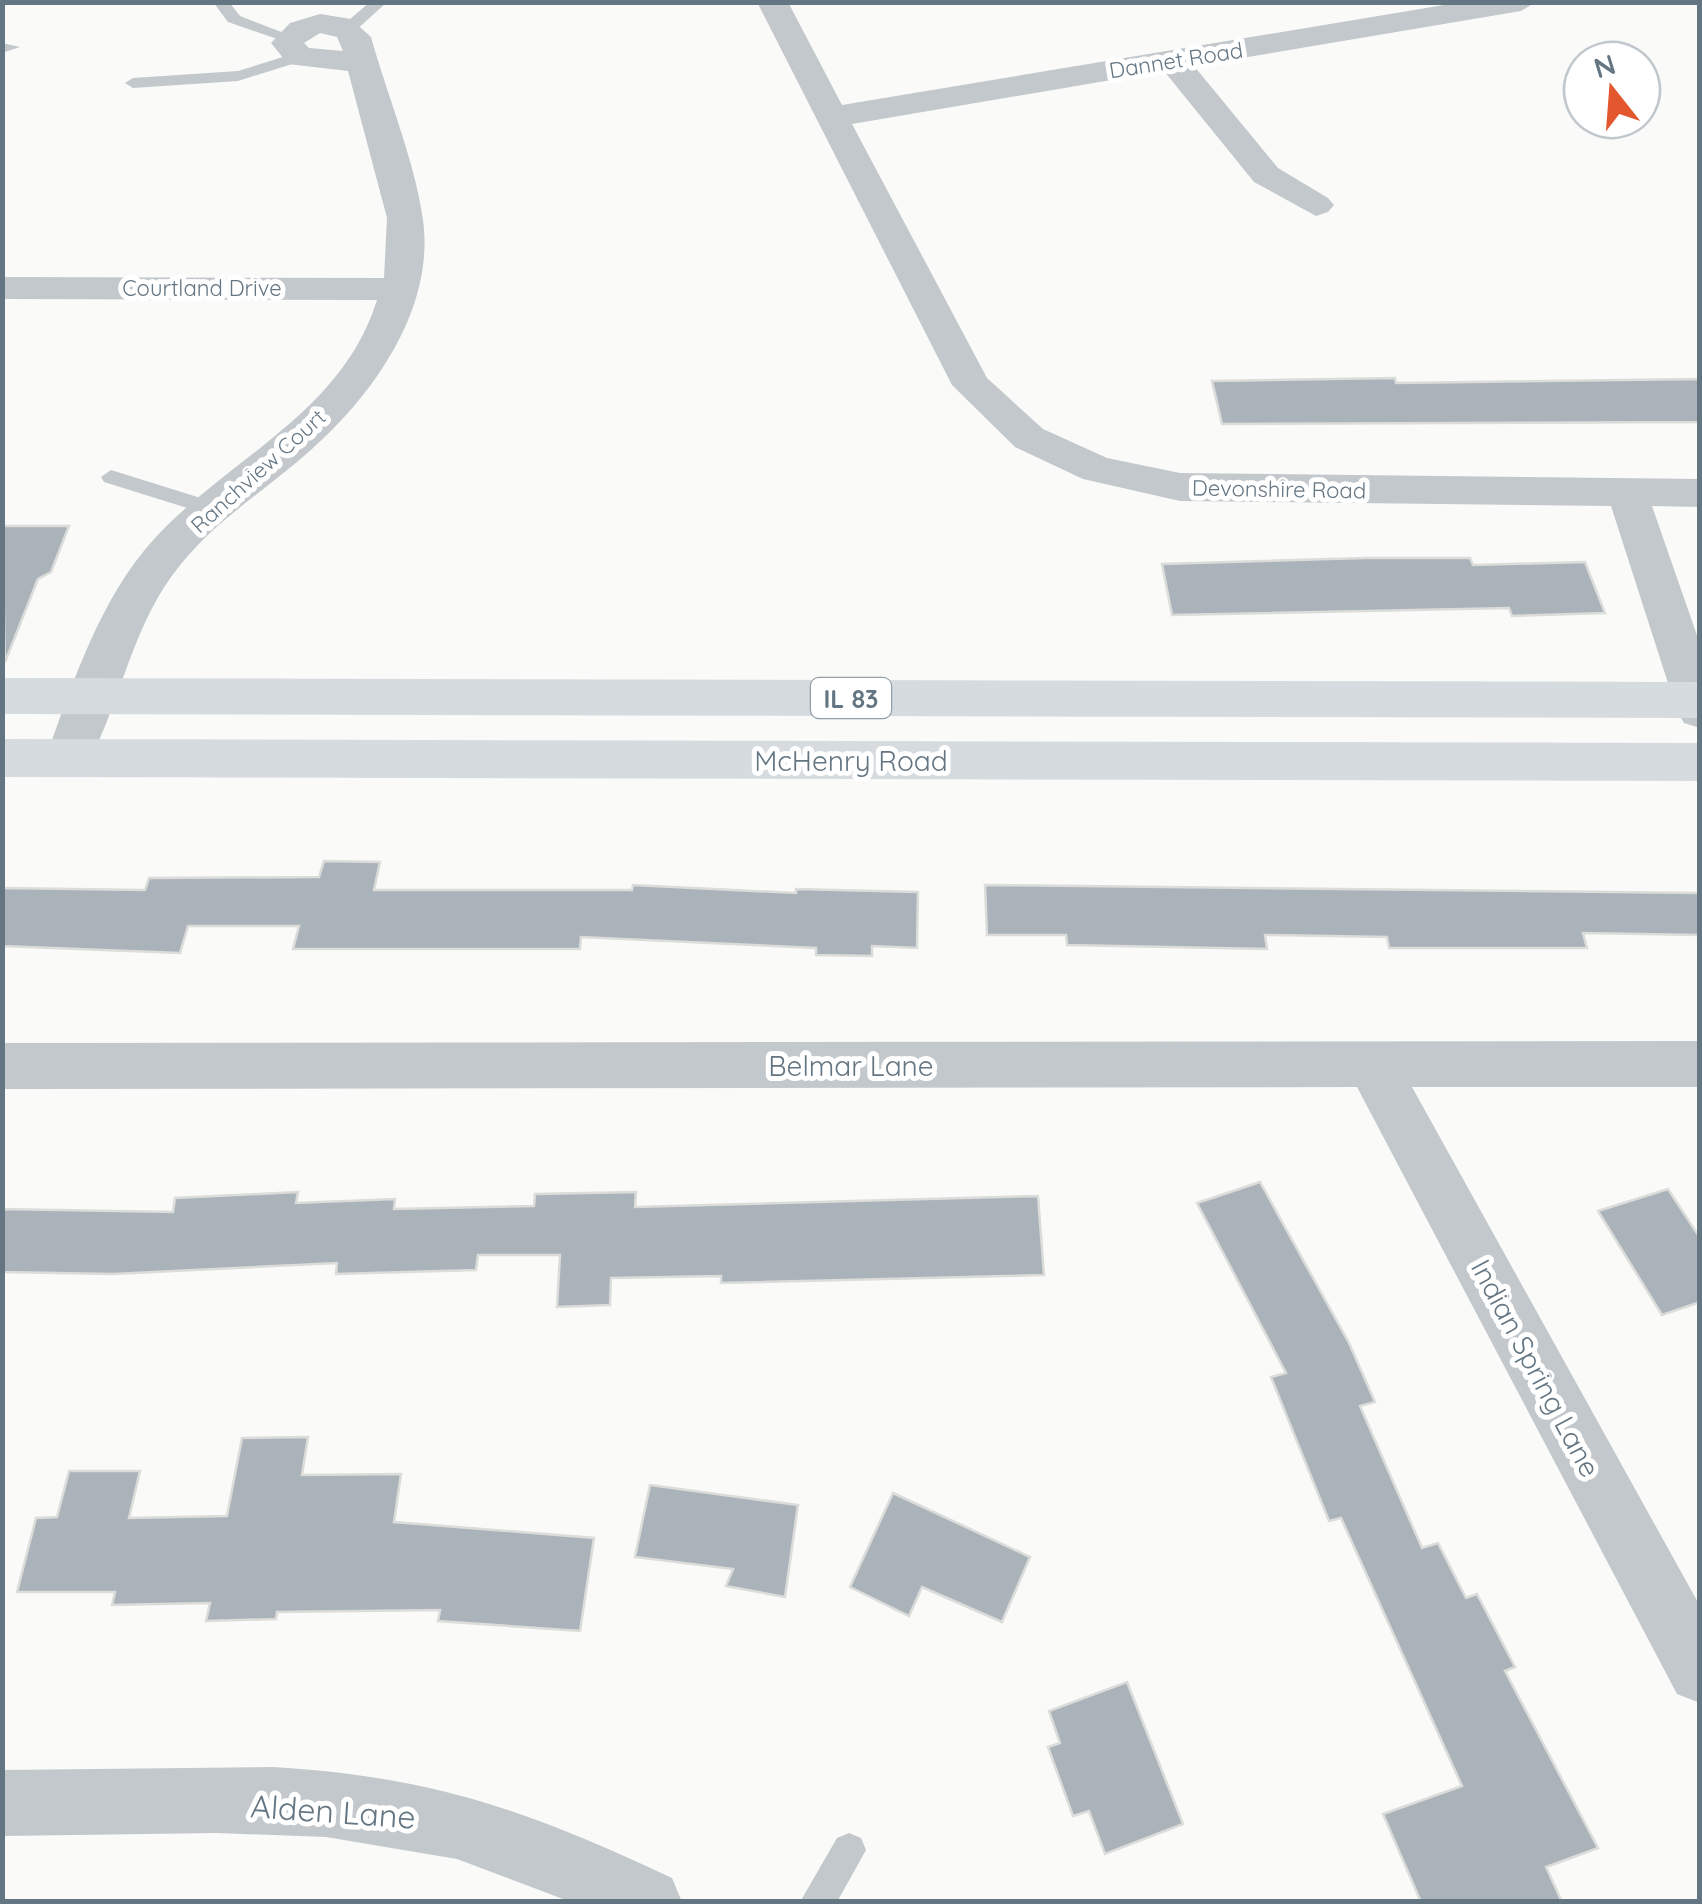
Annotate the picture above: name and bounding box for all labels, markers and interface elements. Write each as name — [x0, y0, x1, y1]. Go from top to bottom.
street label: Dannet Road — [1107, 36, 1245, 84]
north arrow — [1562, 40, 1662, 140]
text: N — [1590, 46, 1620, 85]
street label: Courtland Drive — [122, 274, 282, 302]
street label: Ranchview Court — [185, 403, 331, 539]
street label: Devonshire Road — [1192, 473, 1366, 505]
road number: IL 83 — [811, 678, 891, 718]
street label: McHenry Road — [754, 743, 948, 778]
street label: Belmar Lane — [768, 1048, 934, 1083]
street label: Indian Spring Lane — [1464, 1253, 1608, 1483]
street label: Alden Lane — [249, 1785, 417, 1837]

